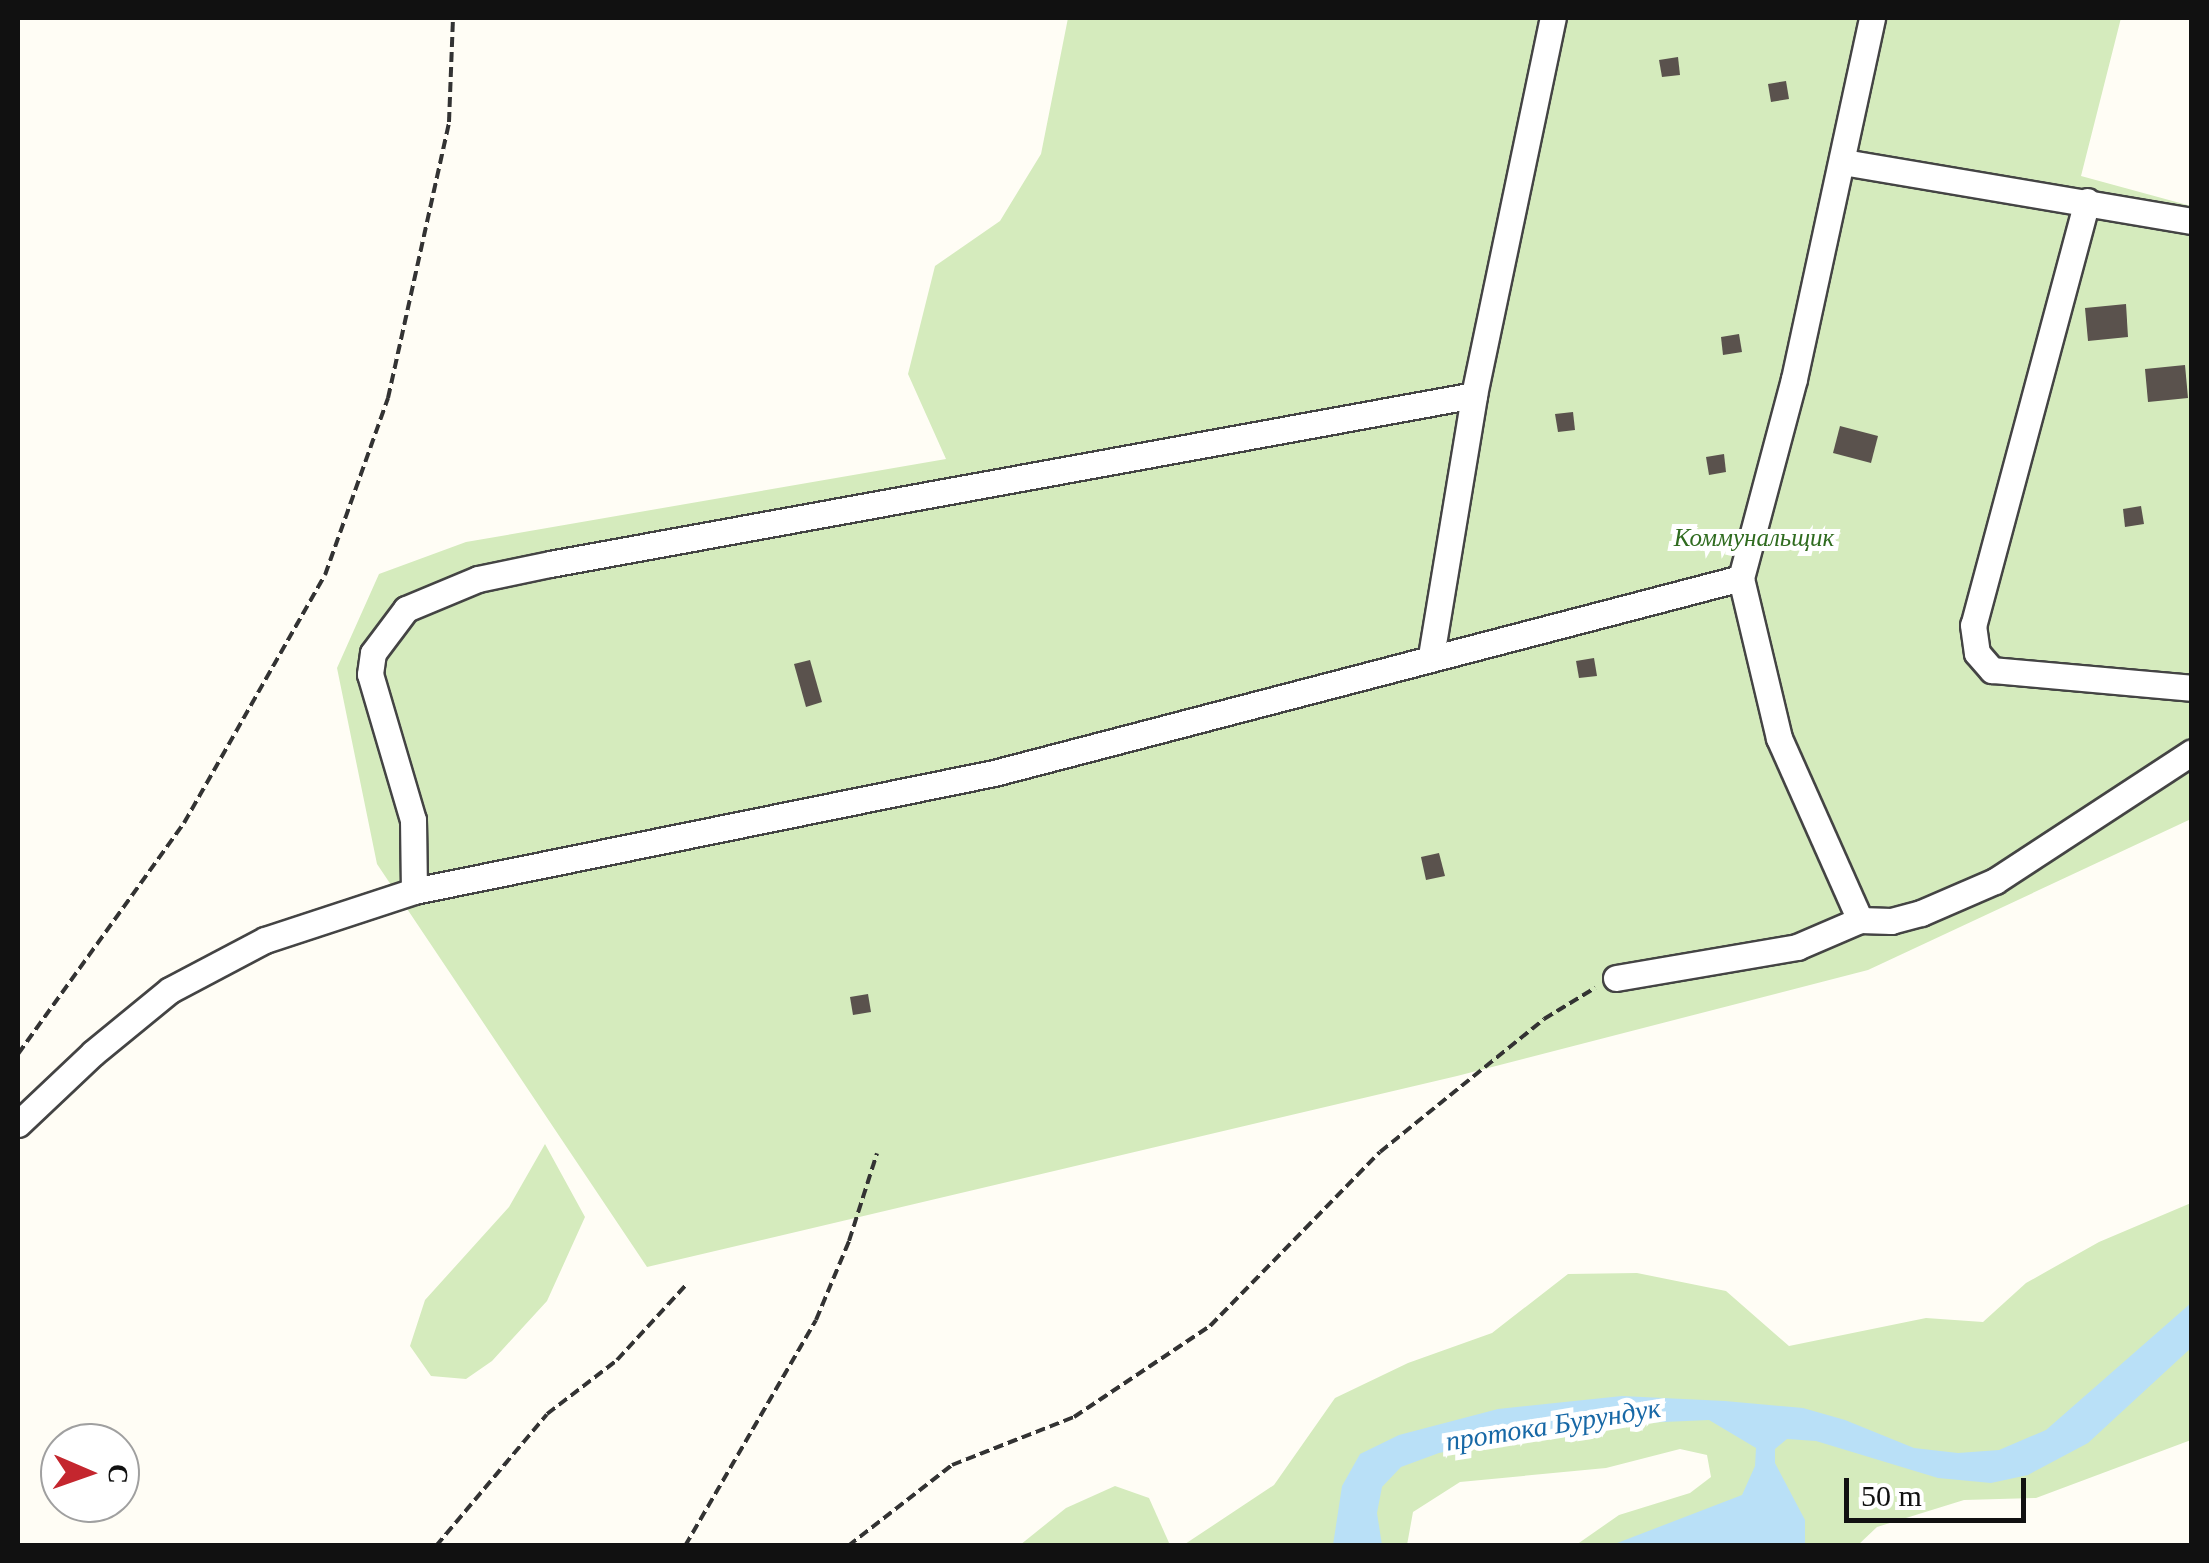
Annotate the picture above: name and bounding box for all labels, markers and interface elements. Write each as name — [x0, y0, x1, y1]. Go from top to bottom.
park label: Коммунальщик — [1674, 523, 1834, 553]
water label: протока Бурундук — [1443, 1391, 1663, 1459]
north arrow — [40, 1423, 140, 1523]
scale bar — [1849, 1458, 2032, 1520]
text: С — [103, 1463, 134, 1485]
text: 50 m — [1861, 1479, 1922, 1512]

